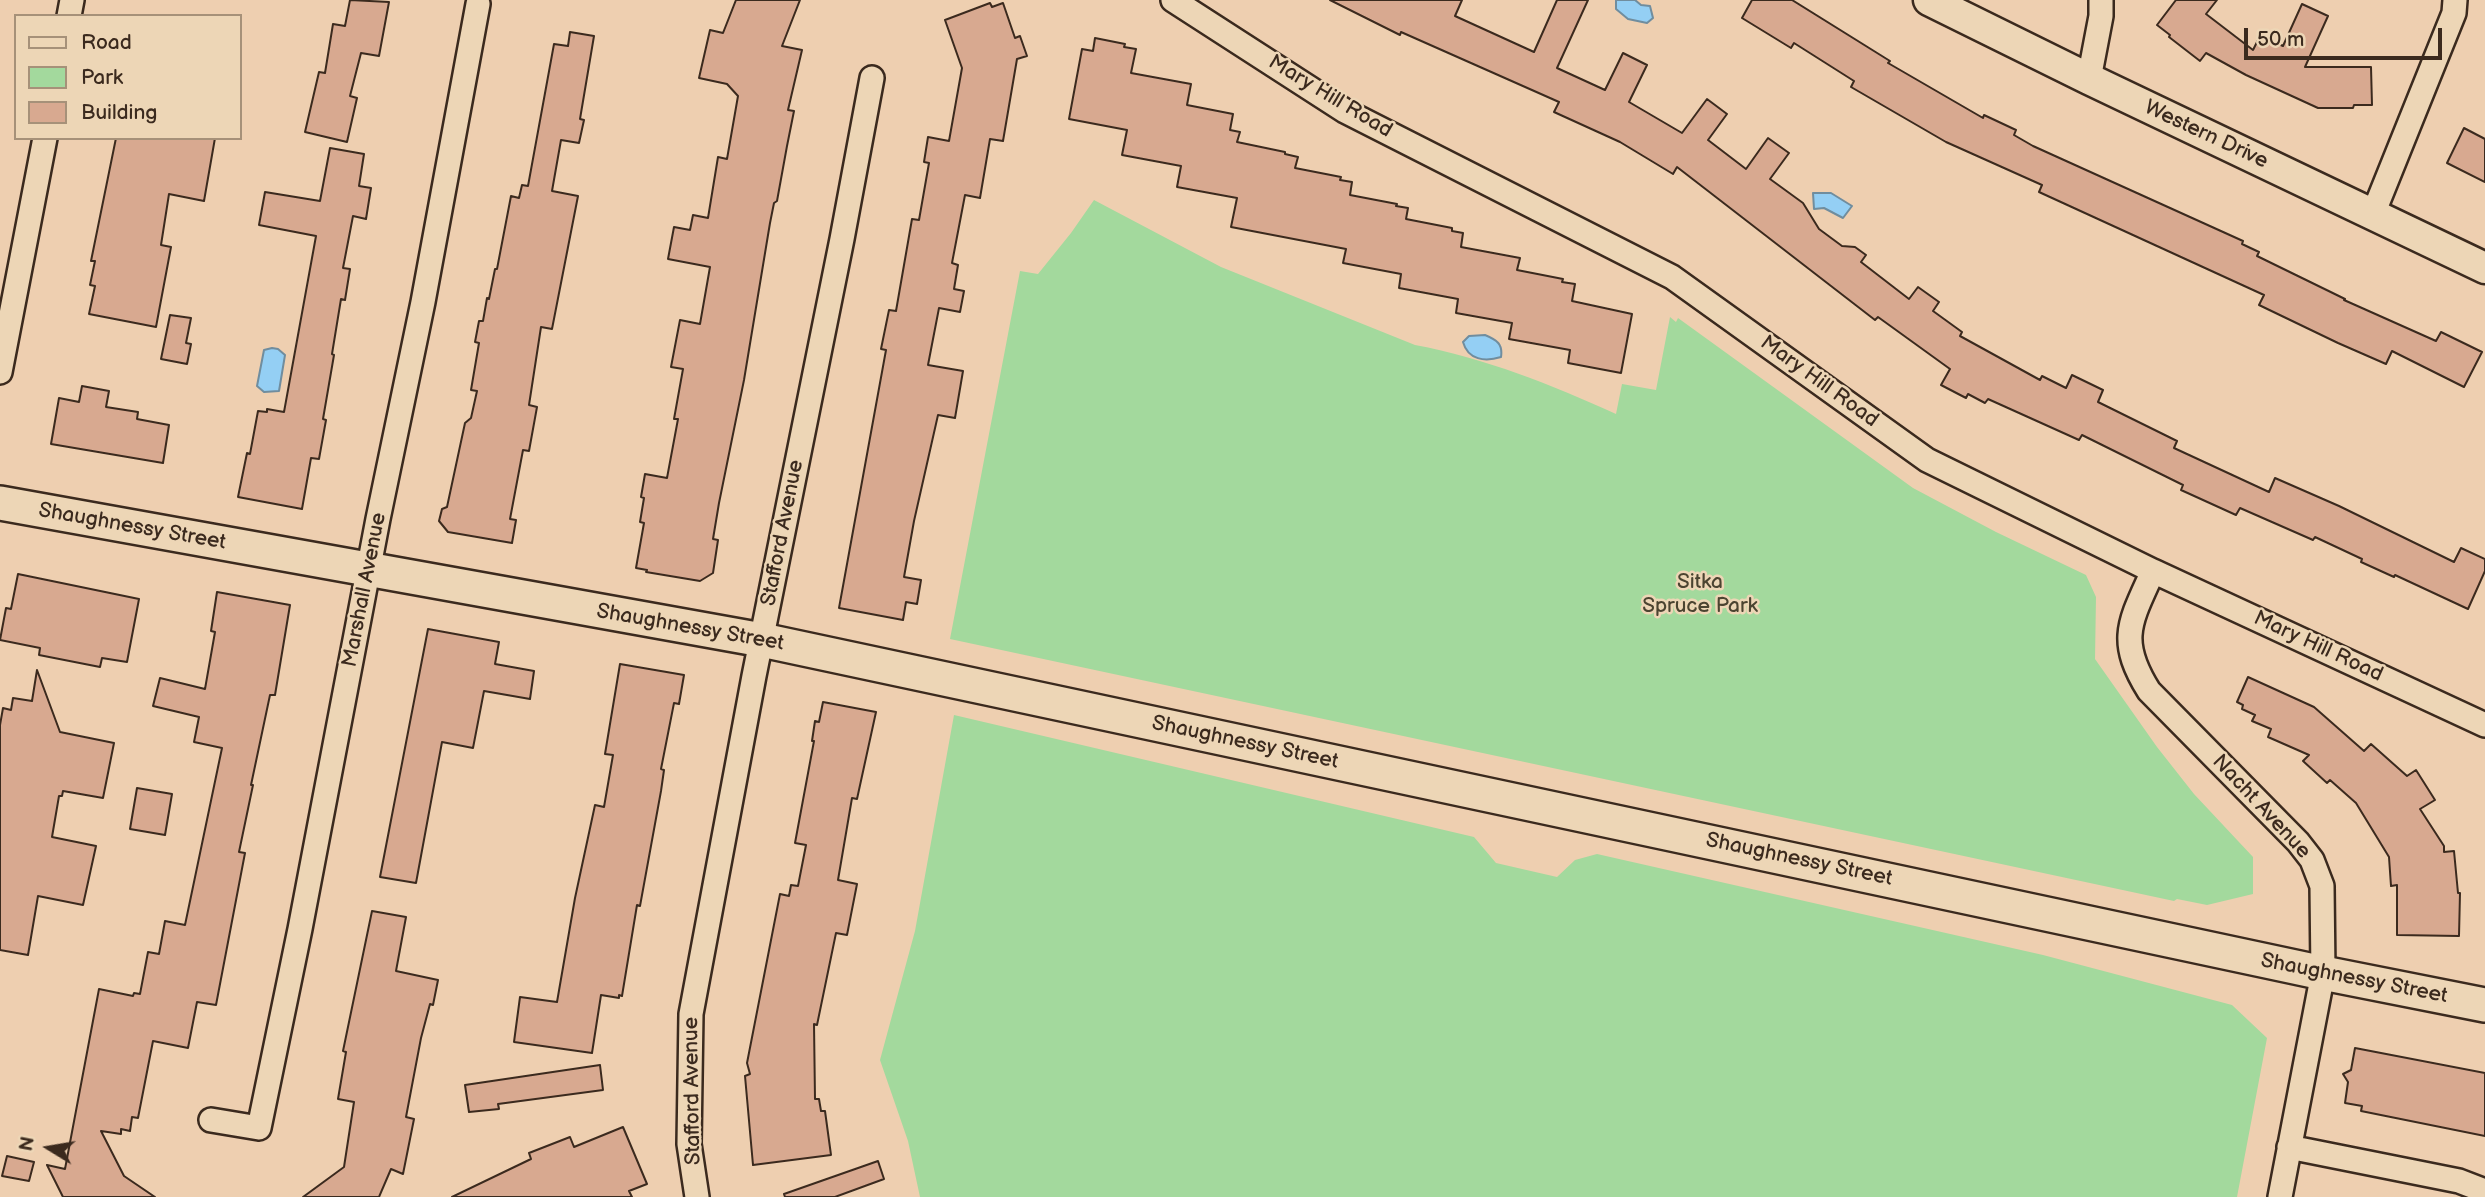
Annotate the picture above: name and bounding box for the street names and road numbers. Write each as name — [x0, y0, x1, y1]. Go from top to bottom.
street label: Mary Hill Road — [1264, 50, 1396, 144]
street label: Western Drive — [2140, 95, 2272, 175]
street label: Mary Hill Road — [1755, 331, 1883, 433]
street label: Stafford Avenue — [756, 458, 810, 608]
street label: Shaughnessy Street — [36, 498, 228, 556]
street label: Marshall Avenue — [338, 511, 392, 669]
street label: Shaughnessy Street — [594, 599, 786, 657]
street label: Mary Hill Road — [2249, 606, 2387, 688]
street label: Shaughnessy Street — [1150, 711, 1340, 775]
street label: Nacht Avenue — [2206, 750, 2316, 864]
street label: Shaughnessy Street — [1704, 828, 1894, 892]
street label: Shaughnessy Street — [2258, 949, 2450, 1009]
street label: Stafford Avenue — [679, 1017, 707, 1165]

